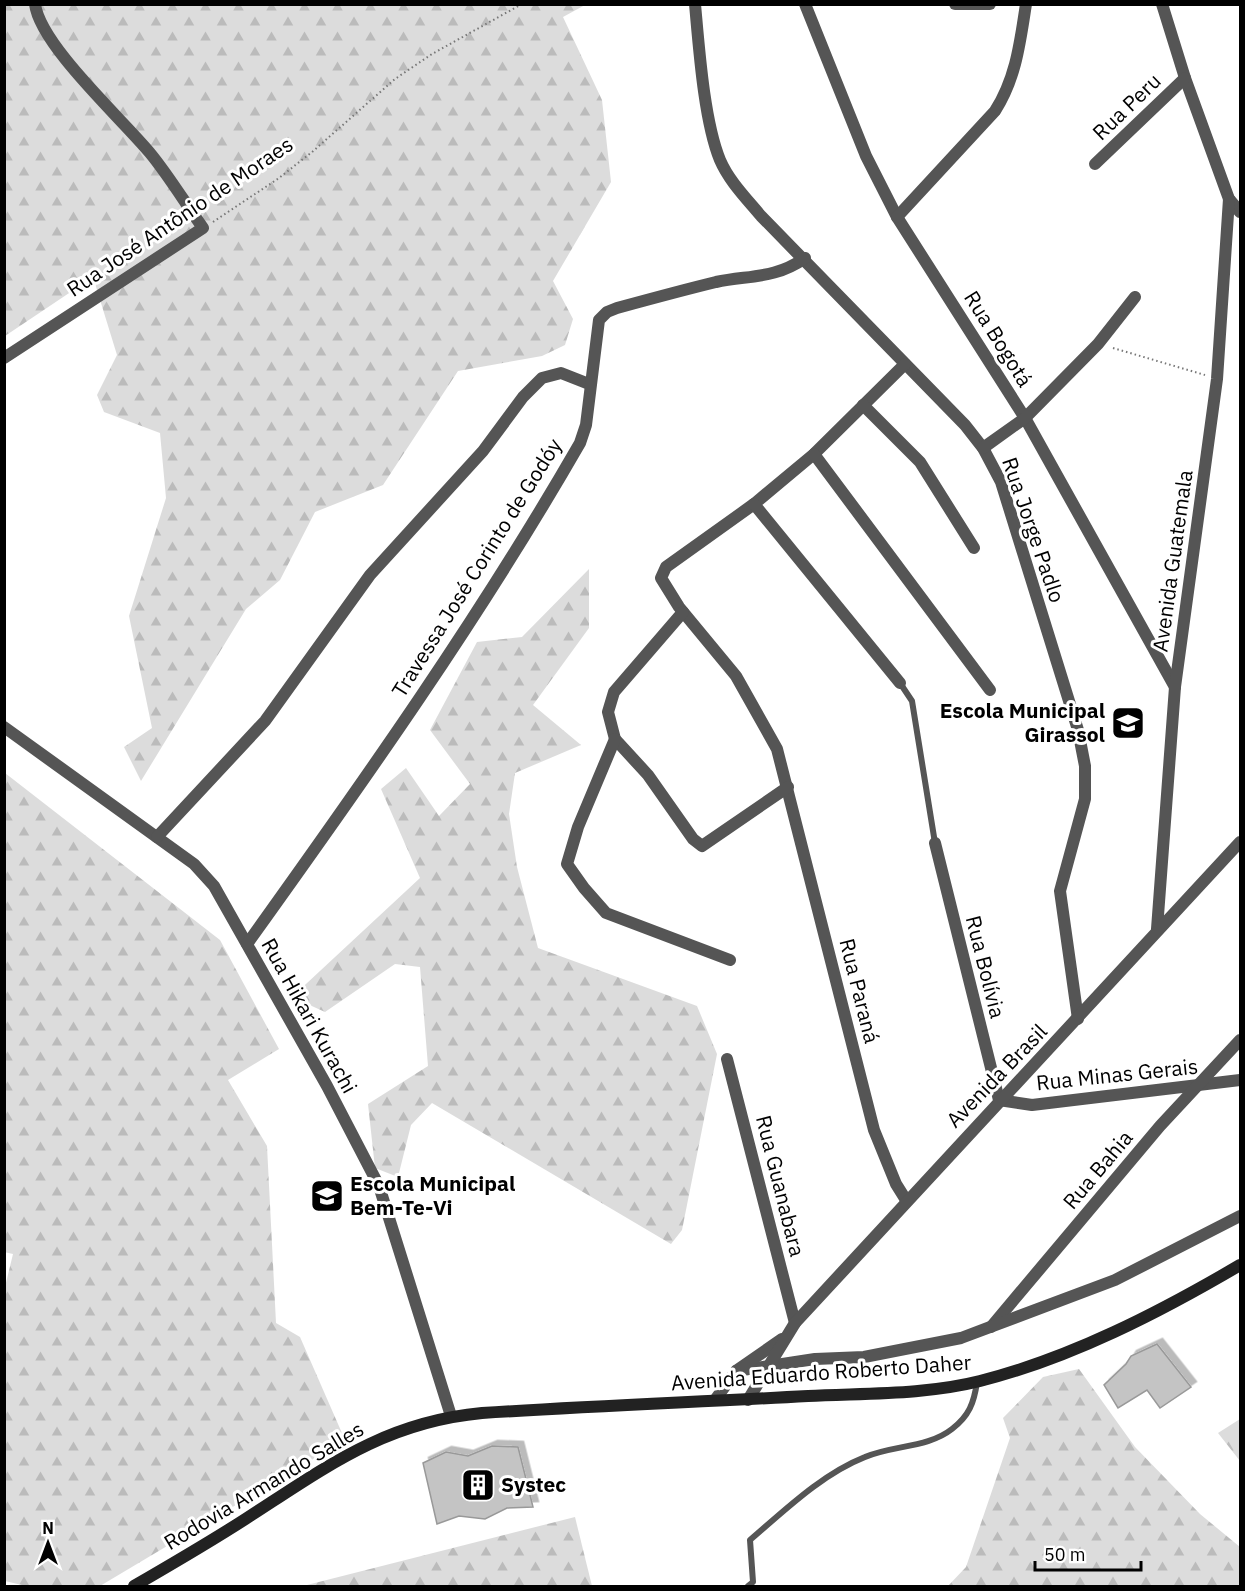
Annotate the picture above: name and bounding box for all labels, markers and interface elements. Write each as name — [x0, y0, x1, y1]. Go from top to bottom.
street label: Rua Peru — [1086, 67, 1167, 146]
street label: Rua José Antônio de Moraes — [61, 130, 298, 302]
street label: Rua Bogotá — [958, 285, 1039, 392]
street label: Travessa José Corinto de Godóy — [385, 432, 568, 702]
street label: Rua Jorge Padlo — [996, 453, 1072, 606]
street label: Avenida Guatemala — [1145, 468, 1199, 654]
place label: Escola Municipal Girassol — [940, 696, 1105, 748]
school or university icon: Escola Municipal Girassol — [1110, 705, 1146, 741]
street label: Rua Bolívia — [960, 913, 1012, 1021]
street label: Rua Hikari Kurachi — [256, 933, 364, 1098]
street label: Rua Paraná — [833, 935, 887, 1046]
street label: Avenida Brasil — [940, 1017, 1053, 1133]
street label: Rua Minas Gerais — [1035, 1052, 1199, 1096]
street label: Rua Guanabara — [750, 1112, 812, 1259]
street label: Rua Bahia — [1056, 1124, 1138, 1215]
place label: Escola Municipal Bem-Te-Vi — [350, 1169, 515, 1221]
school or university icon: Escola Municipal Bem-Te-Vi — [309, 1178, 345, 1214]
street label: Avenida Eduardo Roberto Daher — [670, 1348, 972, 1396]
street label: Rodovia Armando Salles — [158, 1414, 369, 1556]
building icon: Systec — [460, 1467, 496, 1503]
place label: Systec — [501, 1470, 566, 1498]
north arrow — [18, 1513, 78, 1573]
text: N — [42, 1518, 54, 1538]
scale bar — [1035, 1534, 1142, 1572]
text: 50 m — [1044, 1543, 1086, 1566]

